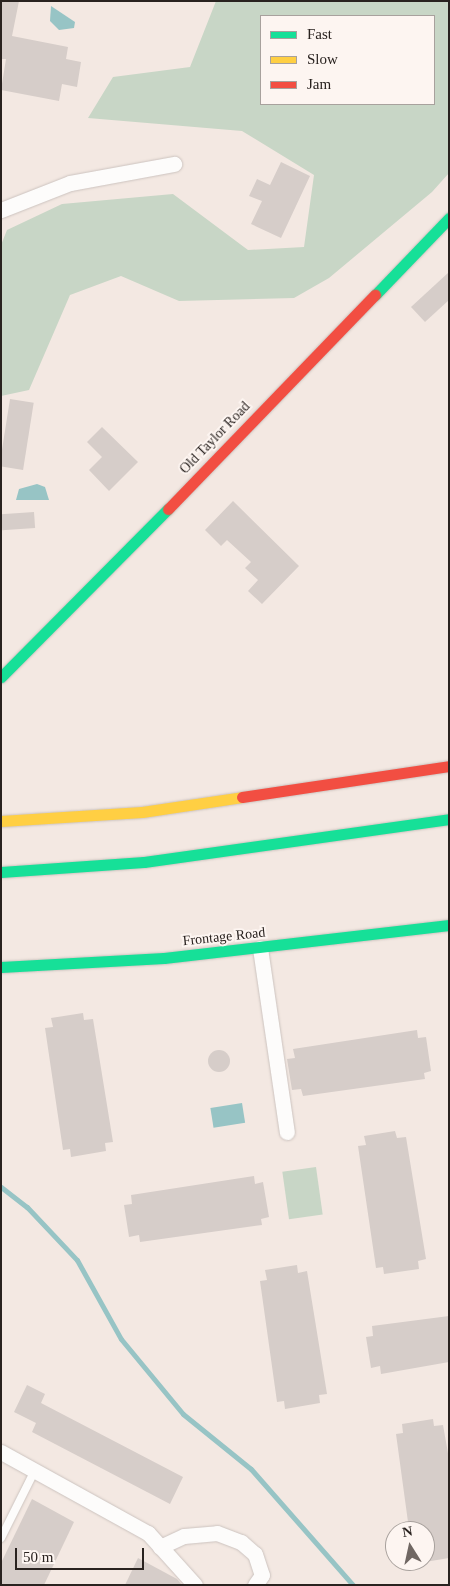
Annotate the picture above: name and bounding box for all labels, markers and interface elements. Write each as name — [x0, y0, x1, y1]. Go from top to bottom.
legend — [260, 15, 435, 105]
text: Fast — [307, 26, 332, 42]
text: Slow — [307, 51, 338, 67]
text: Jam — [307, 76, 331, 92]
street label: Old Taylor Road — [176, 398, 254, 478]
street label: Frontage Road — [182, 924, 266, 950]
north arrow — [385, 1521, 435, 1571]
text: N — [401, 1523, 414, 1540]
scale bar — [18, 1538, 146, 1570]
text: 50 m — [23, 1549, 53, 1565]

